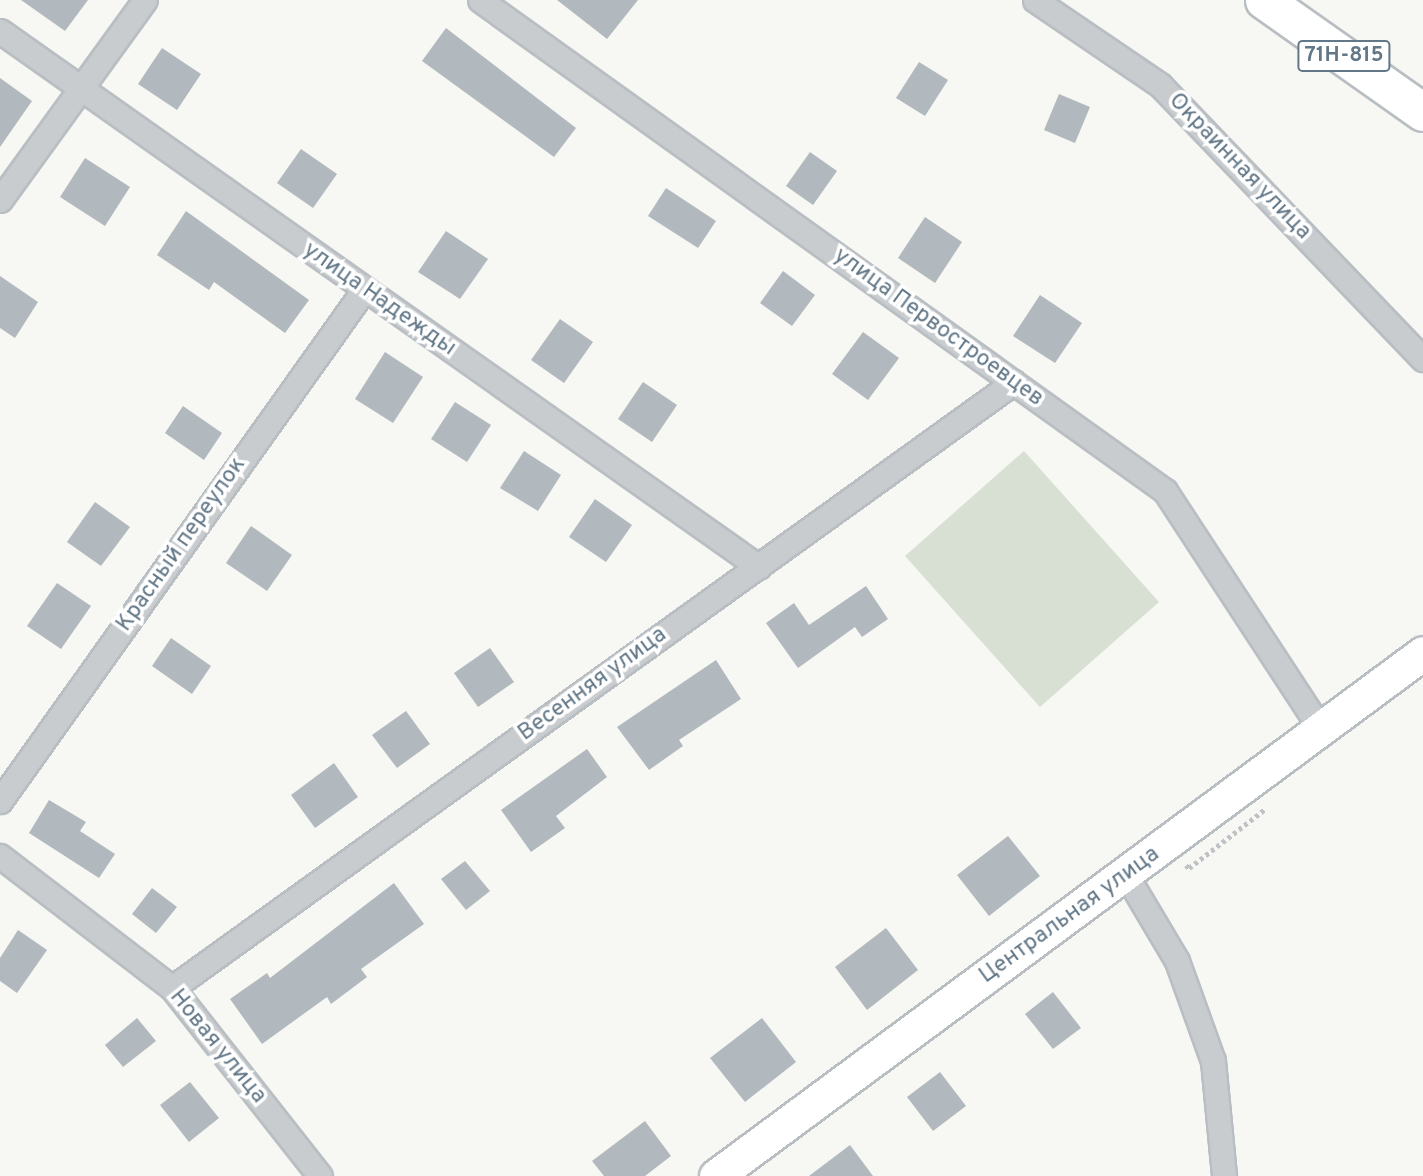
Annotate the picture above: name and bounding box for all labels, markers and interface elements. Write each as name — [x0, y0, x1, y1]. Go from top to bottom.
road number: 71Н-815 — [1297, 38, 1391, 74]
street label: Окраинная улица — [1162, 88, 1316, 246]
street label: улица Надежды — [297, 237, 461, 363]
street label: улица Первостроевцев — [828, 243, 1048, 413]
street label: Красный переулок — [111, 452, 253, 638]
street label: Весенняя улица — [513, 622, 673, 748]
street label: Центральная улица — [975, 841, 1165, 991]
street label: Новая улица — [163, 984, 271, 1110]

